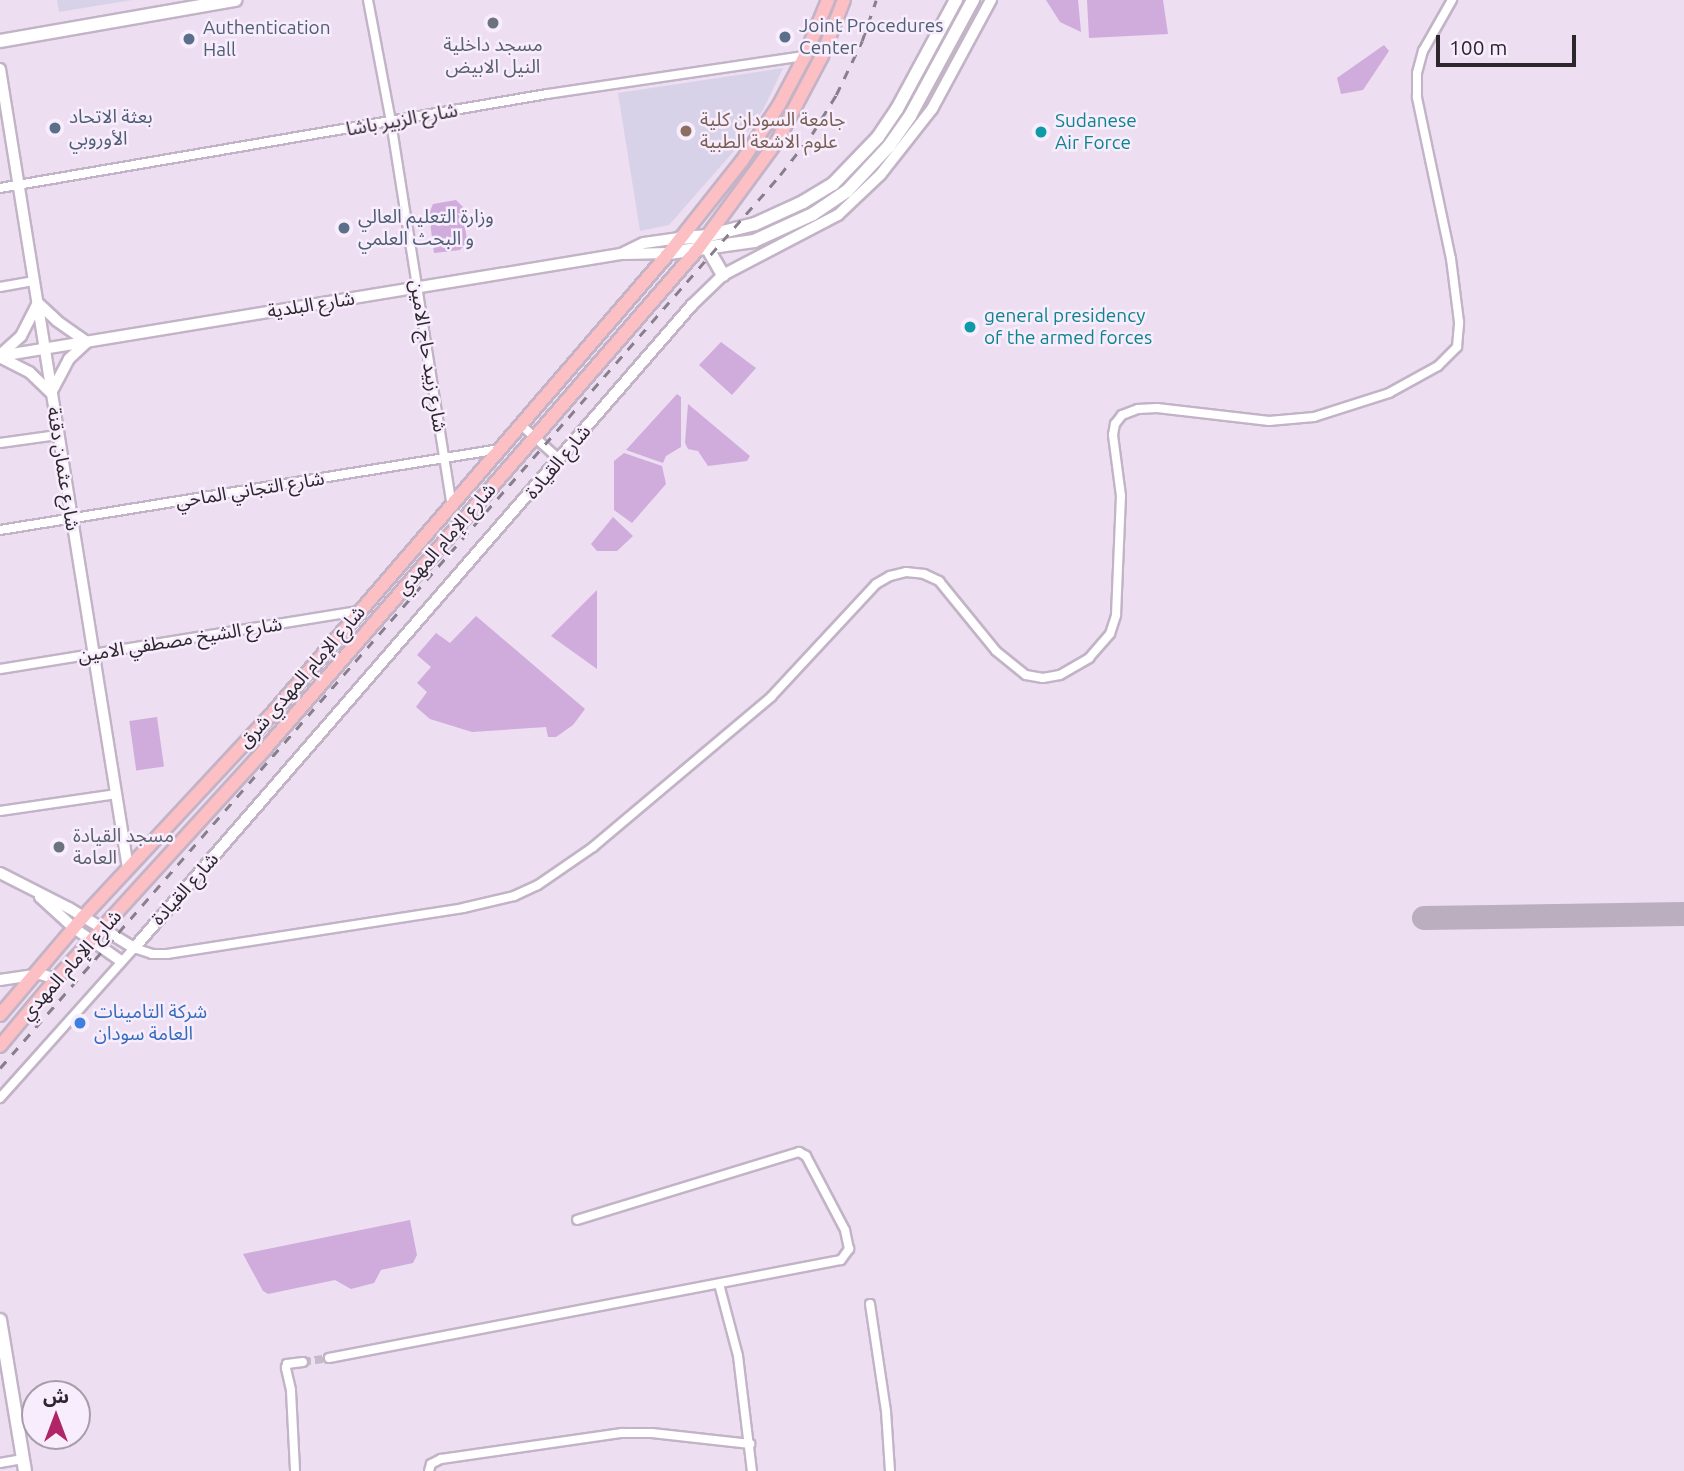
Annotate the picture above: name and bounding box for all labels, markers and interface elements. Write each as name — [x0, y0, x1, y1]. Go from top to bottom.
marker: مسجد داخلية النيل الابيض — [485, 15, 501, 31]
place label: Joint Procedures Center — [799, 15, 944, 59]
place label: Authentication Hall — [203, 17, 331, 61]
scale bar — [1439, 21, 1579, 65]
marker: Joint Procedures Center — [777, 29, 793, 45]
marker: Authentication Hall — [181, 31, 197, 47]
place label: مسجد داخلية النيل الابيض — [443, 34, 543, 78]
text: 100 m — [1449, 35, 1507, 59]
street label: شارع الزبير باشا — [344, 99, 460, 141]
place label: بعثة الاتحاد الأوروبي — [69, 106, 153, 150]
place label: جامعة السودان كلية علوم الاشعة الطبية — [700, 109, 846, 153]
place label: Sudanese Air Force — [1055, 110, 1137, 154]
marker: بعثة الاتحاد الأوروبي — [47, 120, 63, 136]
marker: جامعة السودان كلية علوم الاشعة الطبية — [678, 123, 694, 139]
marker: Sudanese Air Force — [1033, 124, 1049, 140]
place label: وزارة التعليم العالي و البحث العلمي — [358, 206, 494, 250]
marker: وزارة التعليم العالي و البحث العلمي — [336, 220, 352, 236]
street label: شارع زبيد حاج الامين — [405, 278, 451, 434]
street label: شارع البلدية — [266, 287, 356, 323]
place label: general presidency of the armed forces — [984, 305, 1152, 349]
marker: general presidency of the armed forces — [962, 319, 978, 335]
street label: شارع عثمان دقنة — [42, 405, 84, 533]
street label: شارع القيادة — [520, 420, 596, 504]
street label: شارع التجاني الماحي — [174, 467, 326, 513]
street label: شارع الإمام المهدي — [391, 478, 501, 600]
street label: شارع الإمام المهدي شرق — [234, 601, 370, 753]
street label: شارع الشيخ مصطفي الامين — [76, 613, 284, 667]
place label: مسجد القيادة العامة — [73, 825, 174, 869]
marker: مسجد القيادة العامة — [51, 839, 67, 855]
street label: شارع القيادة — [147, 848, 223, 930]
street label: شارع الإمام المهدي — [15, 905, 127, 1025]
place label: شركة التامينات العامة سودان — [94, 1001, 207, 1045]
marker: شركة التامينات العامة سودان — [72, 1015, 88, 1031]
north arrow — [21, 1380, 91, 1450]
text: ش — [43, 1385, 69, 1407]

